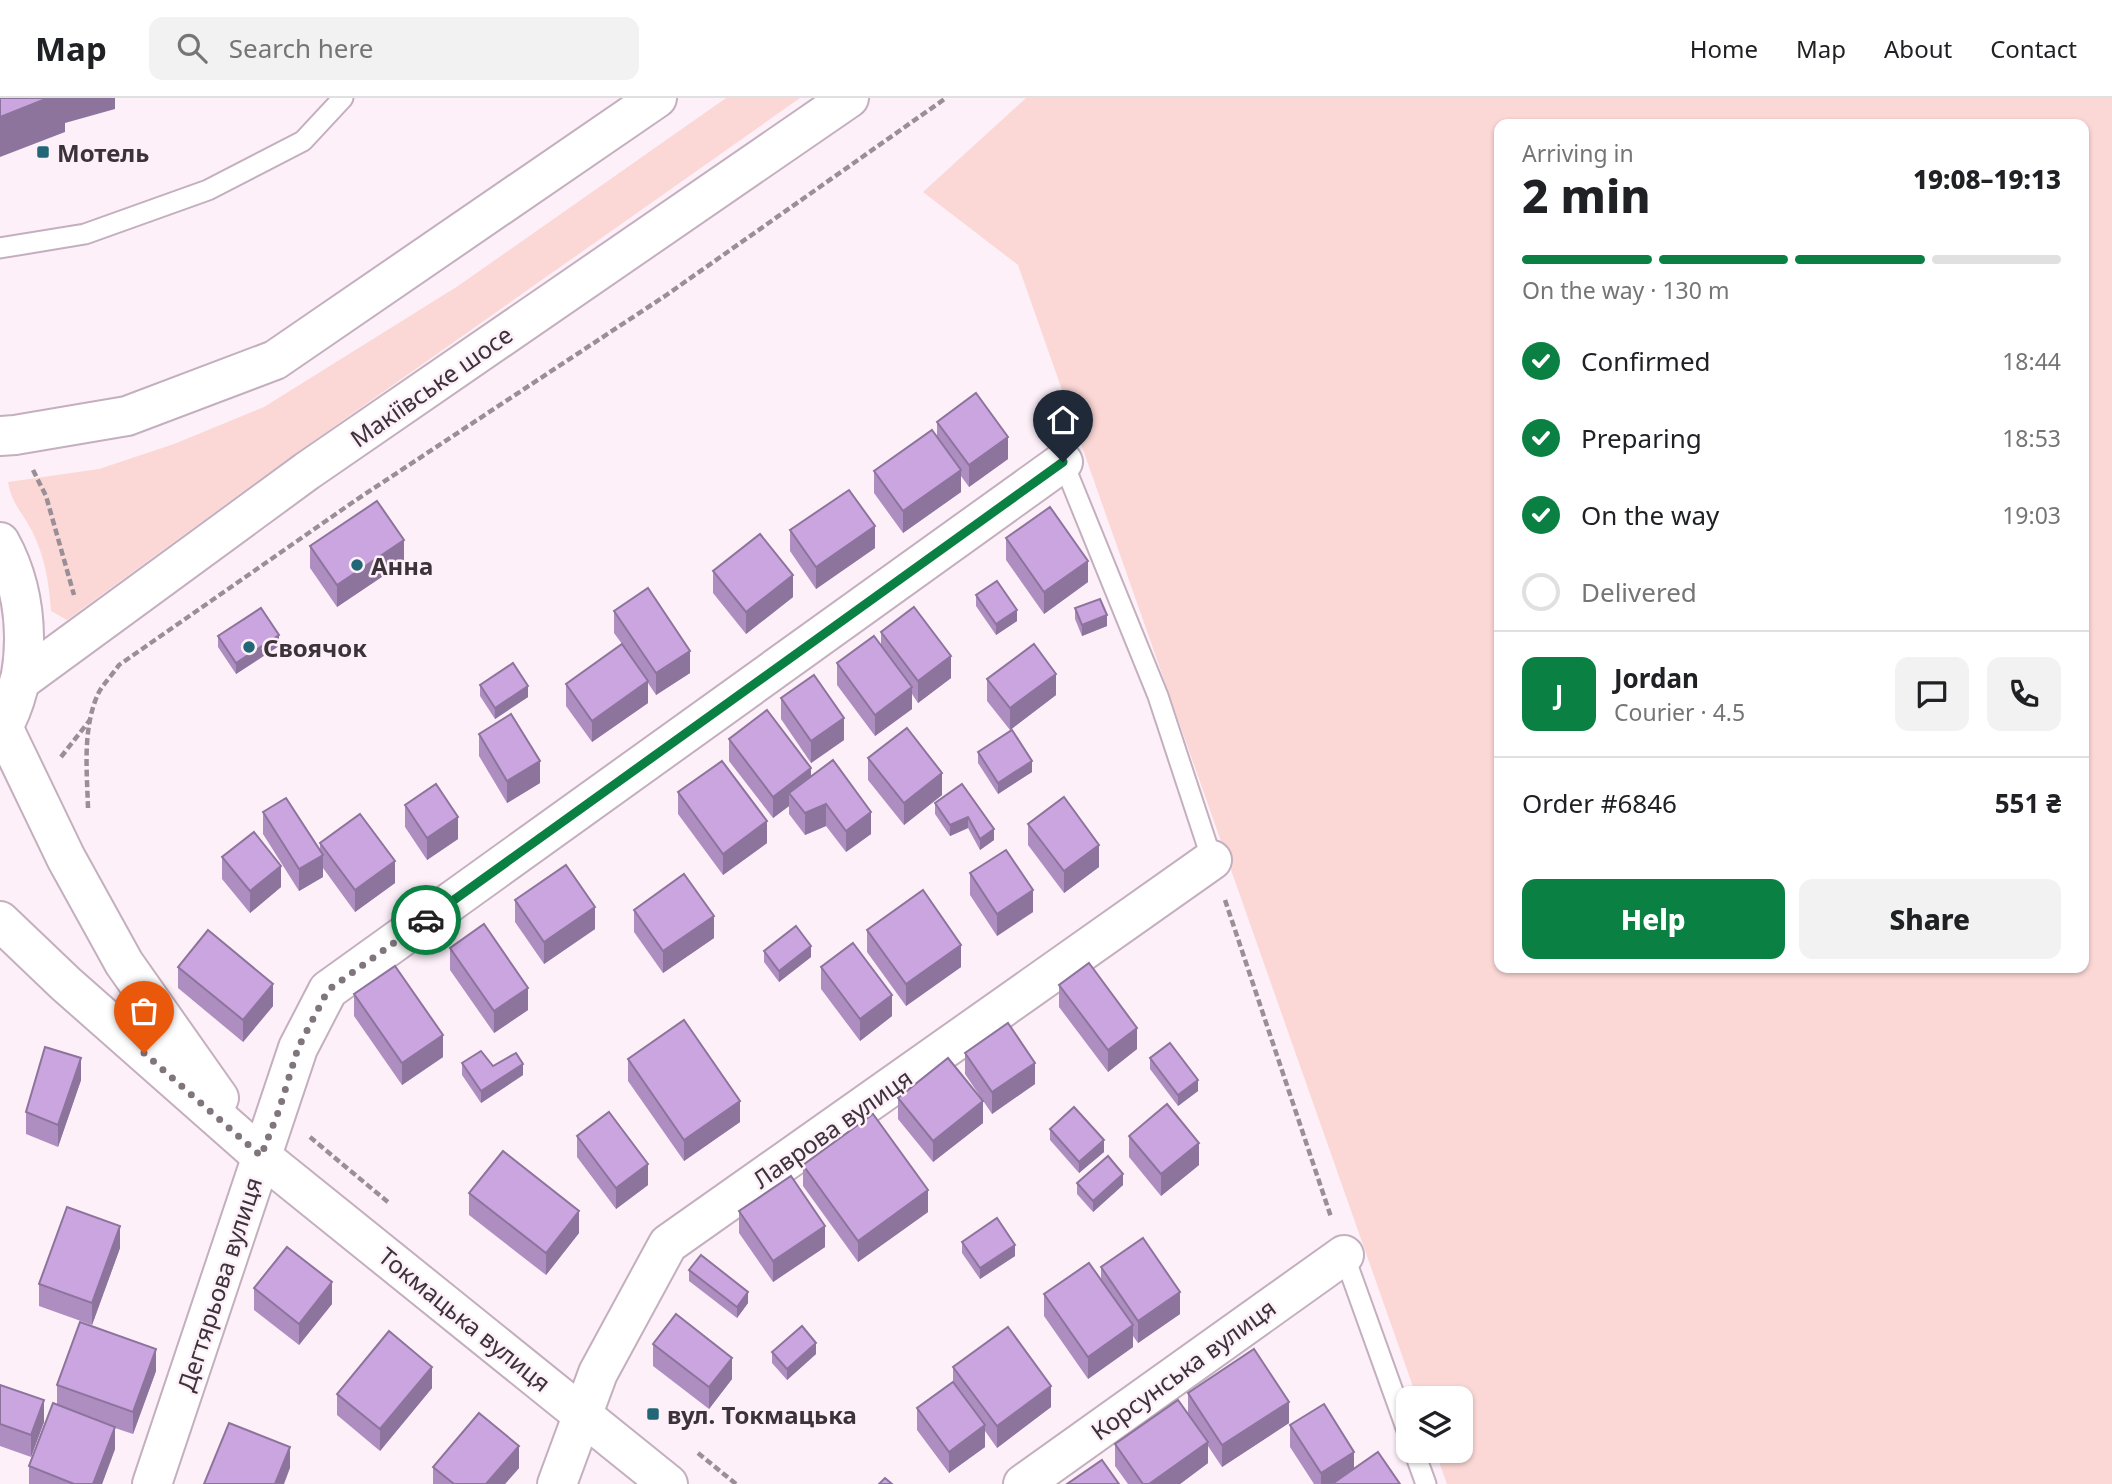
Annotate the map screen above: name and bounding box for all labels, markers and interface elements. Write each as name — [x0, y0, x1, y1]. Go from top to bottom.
search box — [149, 17, 639, 80]
text: Map — [35, 26, 107, 71]
icon: search — [173, 29, 211, 67]
text: Search here — [229, 30, 373, 66]
text: Home — [1690, 32, 1758, 65]
text: Map — [1796, 32, 1846, 65]
text: About — [1884, 32, 1952, 65]
text: Contact — [1990, 32, 2077, 65]
place label: Мотель — [57, 136, 149, 169]
text: Arriving in — [1522, 137, 1634, 169]
marker: Мотель — [35, 144, 51, 160]
text: 19:08–19:13 — [1913, 161, 2061, 197]
text: 2 min — [1522, 164, 1651, 226]
text: On the way · 130 m — [1522, 274, 1729, 306]
street label: Макіївське шосе — [343, 318, 519, 454]
icon: check — [1522, 342, 1560, 380]
text: Confirmed — [1581, 343, 1711, 379]
text: 18:44 — [2002, 345, 2061, 377]
pin — [1033, 390, 1093, 462]
icon: home — [1044, 401, 1082, 439]
icon: check — [1522, 419, 1560, 457]
text: Preparing — [1581, 420, 1702, 456]
text: 18:53 — [2002, 422, 2061, 454]
icon: check — [1522, 496, 1560, 534]
text: On the way — [1581, 497, 1719, 533]
text: 19:03 — [2002, 499, 2061, 531]
place label: Анна — [371, 549, 433, 582]
marker: Анна — [349, 557, 365, 573]
text: Delivered — [1581, 574, 1697, 610]
place label: Своячок — [263, 631, 367, 664]
marker: Своячок — [241, 639, 257, 655]
button: chat — [1895, 657, 1969, 731]
button: phone — [1987, 657, 2061, 731]
text: Jordan — [1614, 660, 1699, 696]
text: J — [1555, 676, 1563, 712]
text: Courier · 4.5 — [1614, 696, 1745, 728]
text: Order #6846 — [1522, 785, 1677, 821]
text: 551 ₴ — [1995, 785, 2061, 821]
button: Help — [1522, 879, 1785, 959]
button: Share — [1799, 879, 2061, 959]
courier — [391, 885, 461, 955]
icon: car — [407, 901, 445, 939]
pin — [114, 981, 174, 1053]
icon: bag — [125, 992, 163, 1030]
street label: Лаврова вулиця — [746, 1061, 918, 1195]
street label: Дегтярьова вулиця — [169, 1173, 269, 1395]
street label: Токмацька вулиця — [372, 1239, 558, 1399]
street label: Корсунська вулиця — [1084, 1291, 1282, 1447]
map controls — [1396, 1386, 1473, 1463]
button: layers — [1396, 1386, 1473, 1463]
place label: вул. Токмацька — [667, 1398, 857, 1431]
marker: вул. Токмацька — [645, 1406, 661, 1422]

